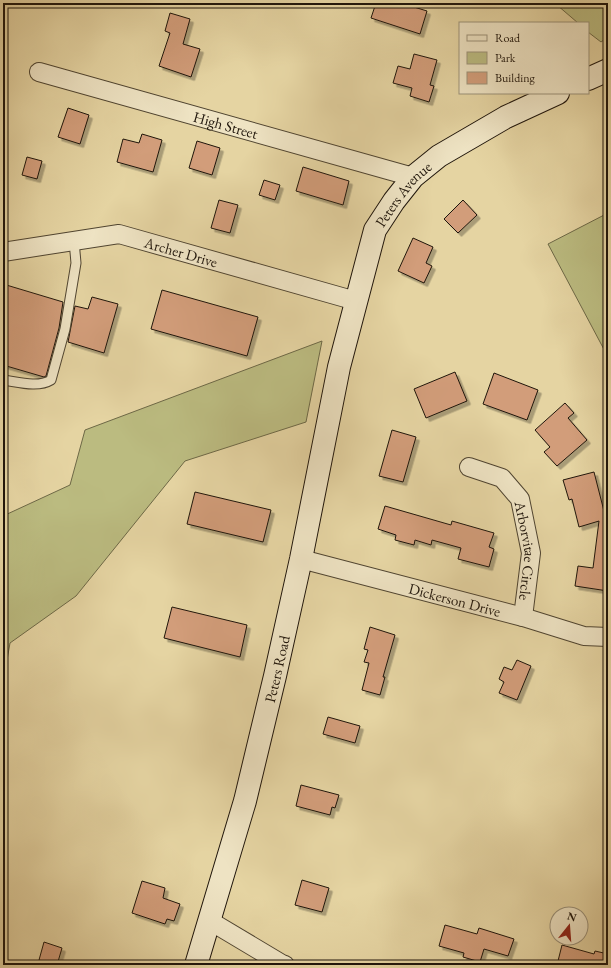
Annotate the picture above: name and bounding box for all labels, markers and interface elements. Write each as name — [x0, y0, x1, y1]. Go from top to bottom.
legend — [459, 22, 589, 94]
text: Road — [495, 30, 521, 46]
text: Park — [495, 50, 516, 66]
text: Building — [495, 70, 536, 86]
street label: High Street — [191, 106, 260, 143]
street label: Peters Avenue — [370, 156, 435, 230]
street label: Archer Drive — [141, 232, 220, 271]
street label: Arborvitae Circle — [511, 498, 541, 602]
street label: Dickerson Drive — [407, 578, 503, 620]
street label: Peters Road — [259, 633, 293, 704]
north arrow — [549, 906, 589, 946]
text: N — [566, 908, 578, 924]

